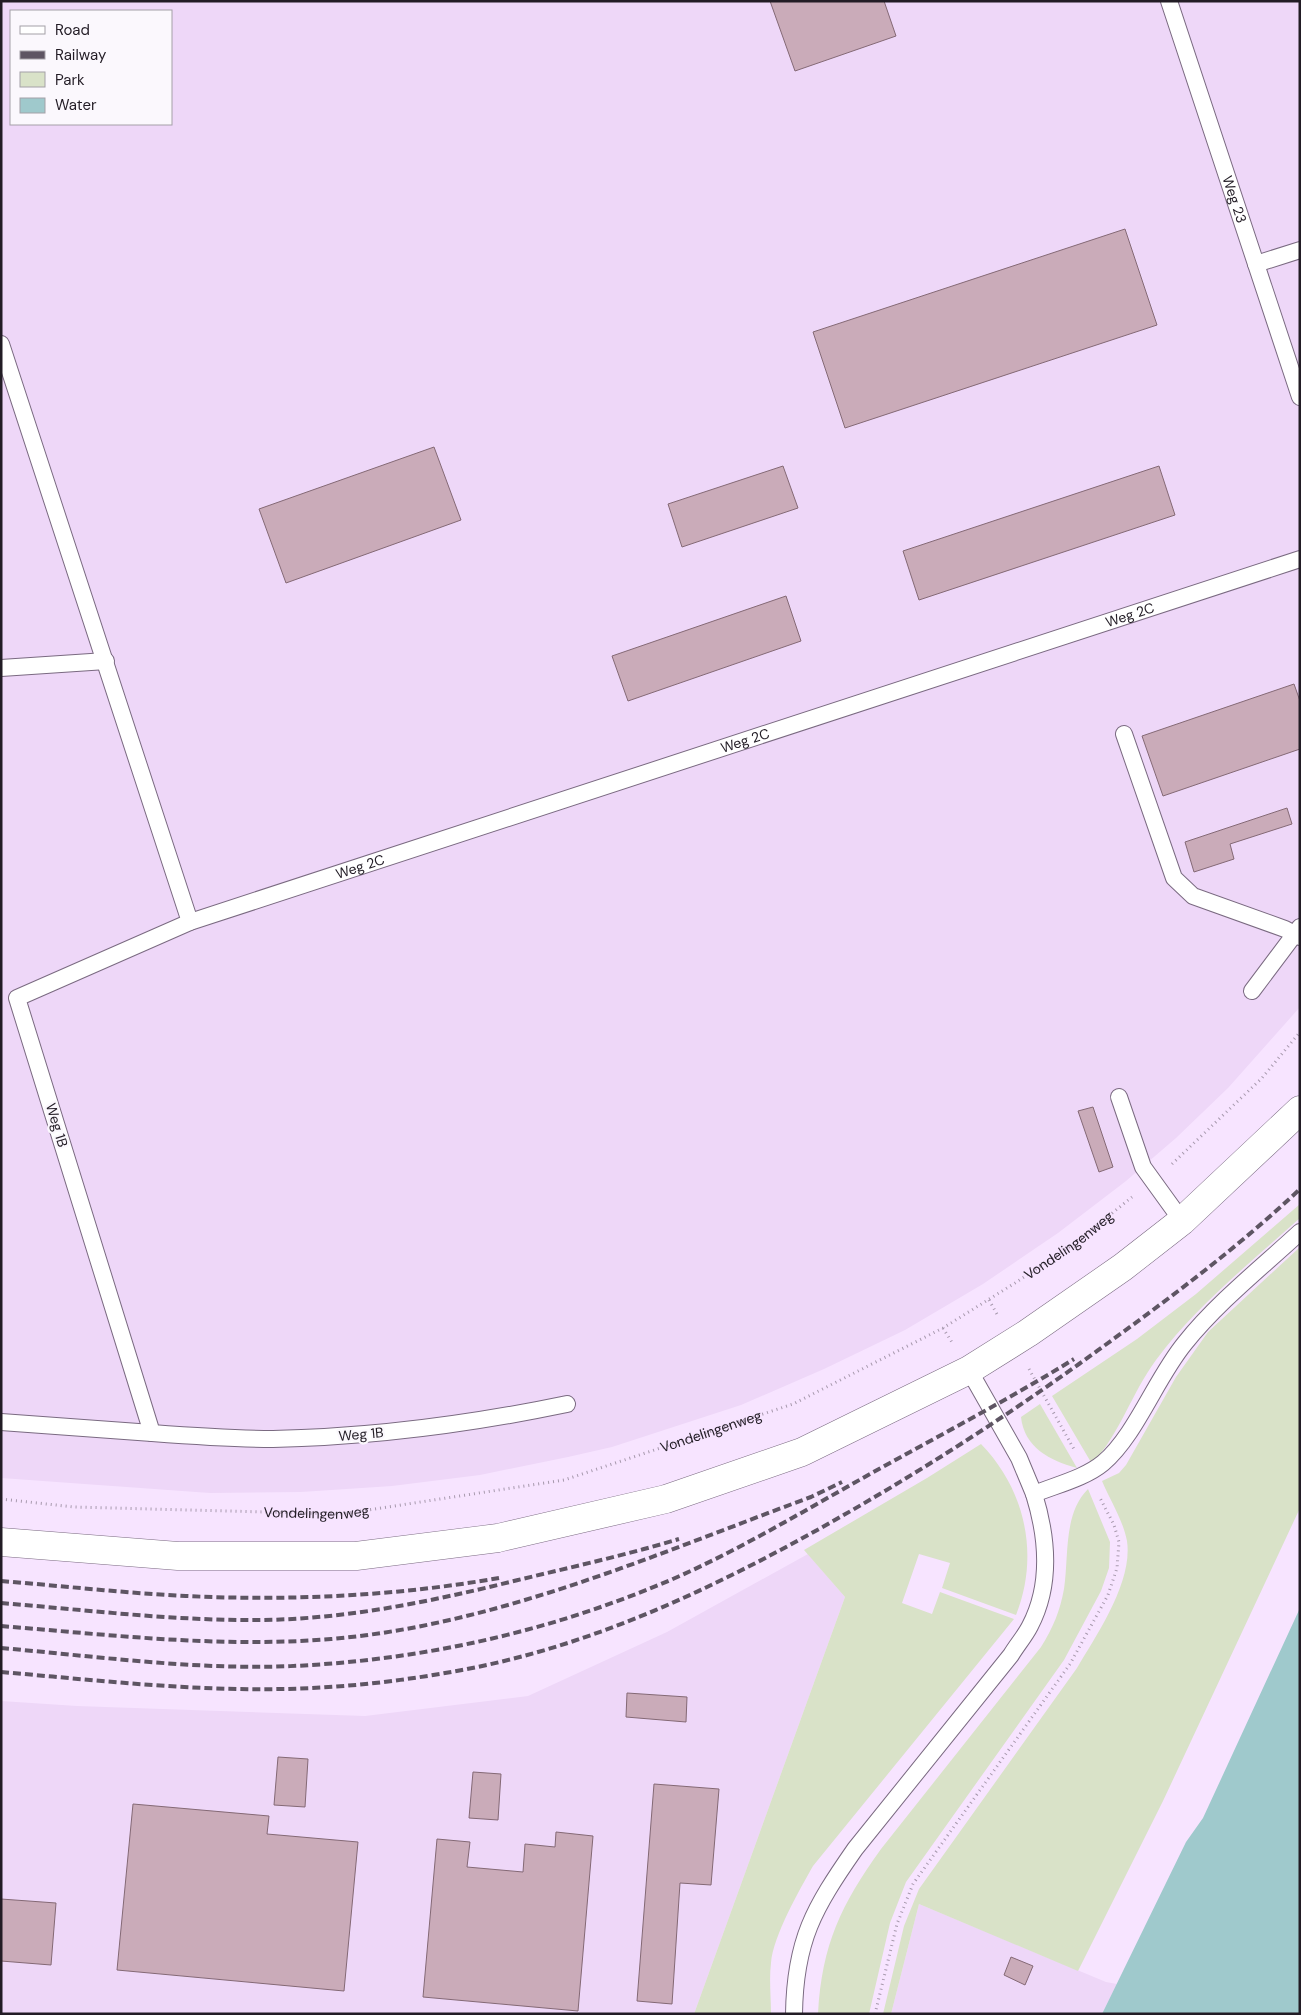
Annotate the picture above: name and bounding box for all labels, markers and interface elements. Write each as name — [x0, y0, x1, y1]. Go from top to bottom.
legend — [10, 10, 172, 125]
text: Road — [55, 20, 90, 40]
text: Railway — [55, 45, 107, 65]
text: Park — [55, 70, 85, 90]
text: Water — [55, 95, 97, 115]
street label: Weg 23 — [1218, 173, 1251, 225]
street label: Weg 2C — [1103, 598, 1157, 631]
street label: Weg 2C — [718, 724, 772, 757]
street label: Weg 2C — [333, 850, 387, 883]
street label: Weg 1B — [42, 1101, 72, 1149]
street label: Vondelingenweg — [1021, 1207, 1117, 1283]
street label: Vondelingenweg — [658, 1406, 764, 1456]
street label: Weg 1B — [338, 1423, 384, 1445]
street label: Vondelingenweg — [263, 1501, 371, 1523]

